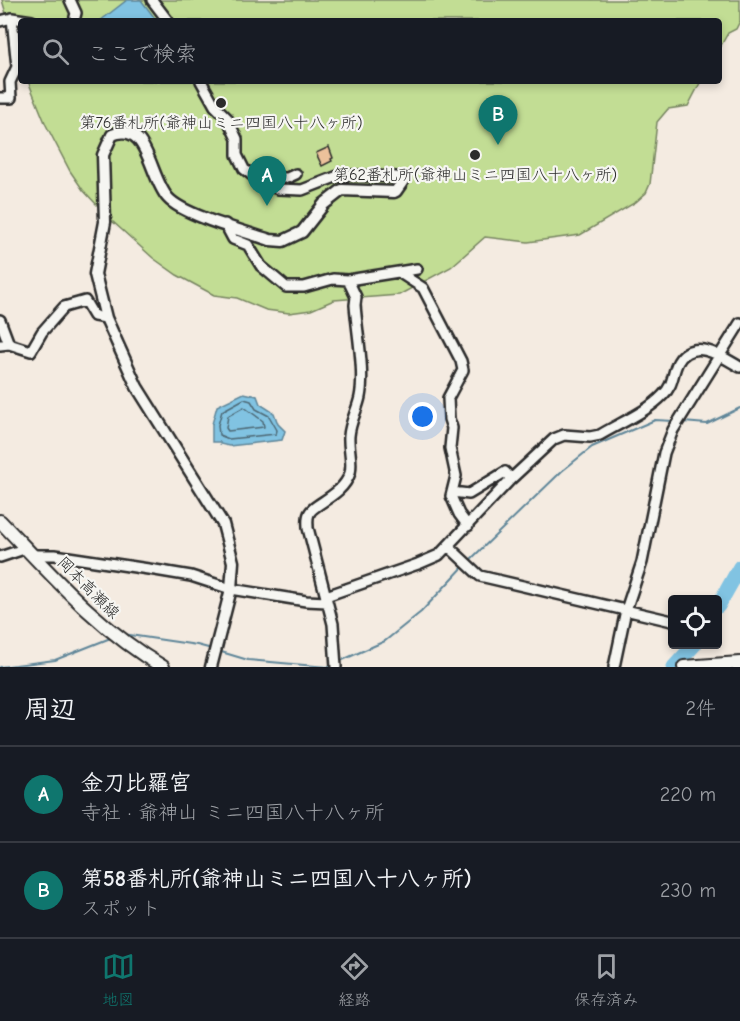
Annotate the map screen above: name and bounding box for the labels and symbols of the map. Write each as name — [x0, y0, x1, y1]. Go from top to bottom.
marker: 第76番札所(爺神山ミニ四国八十八ヶ所) — [214, 96, 228, 110]
pin: B — [478, 96, 518, 145]
place label: 第76番札所(爺神山ミニ四国八十八ヶ所) — [79, 114, 363, 132]
marker: 第62番札所(爺神山ミニ四国八十八ヶ所) — [468, 148, 482, 162]
pin: A — [248, 156, 286, 206]
place label: 第62番札所(爺神山ミニ四国八十八ヶ所) — [333, 166, 617, 184]
your location — [408, 402, 437, 431]
street label: 岡本高瀬線 — [54, 553, 123, 622]

